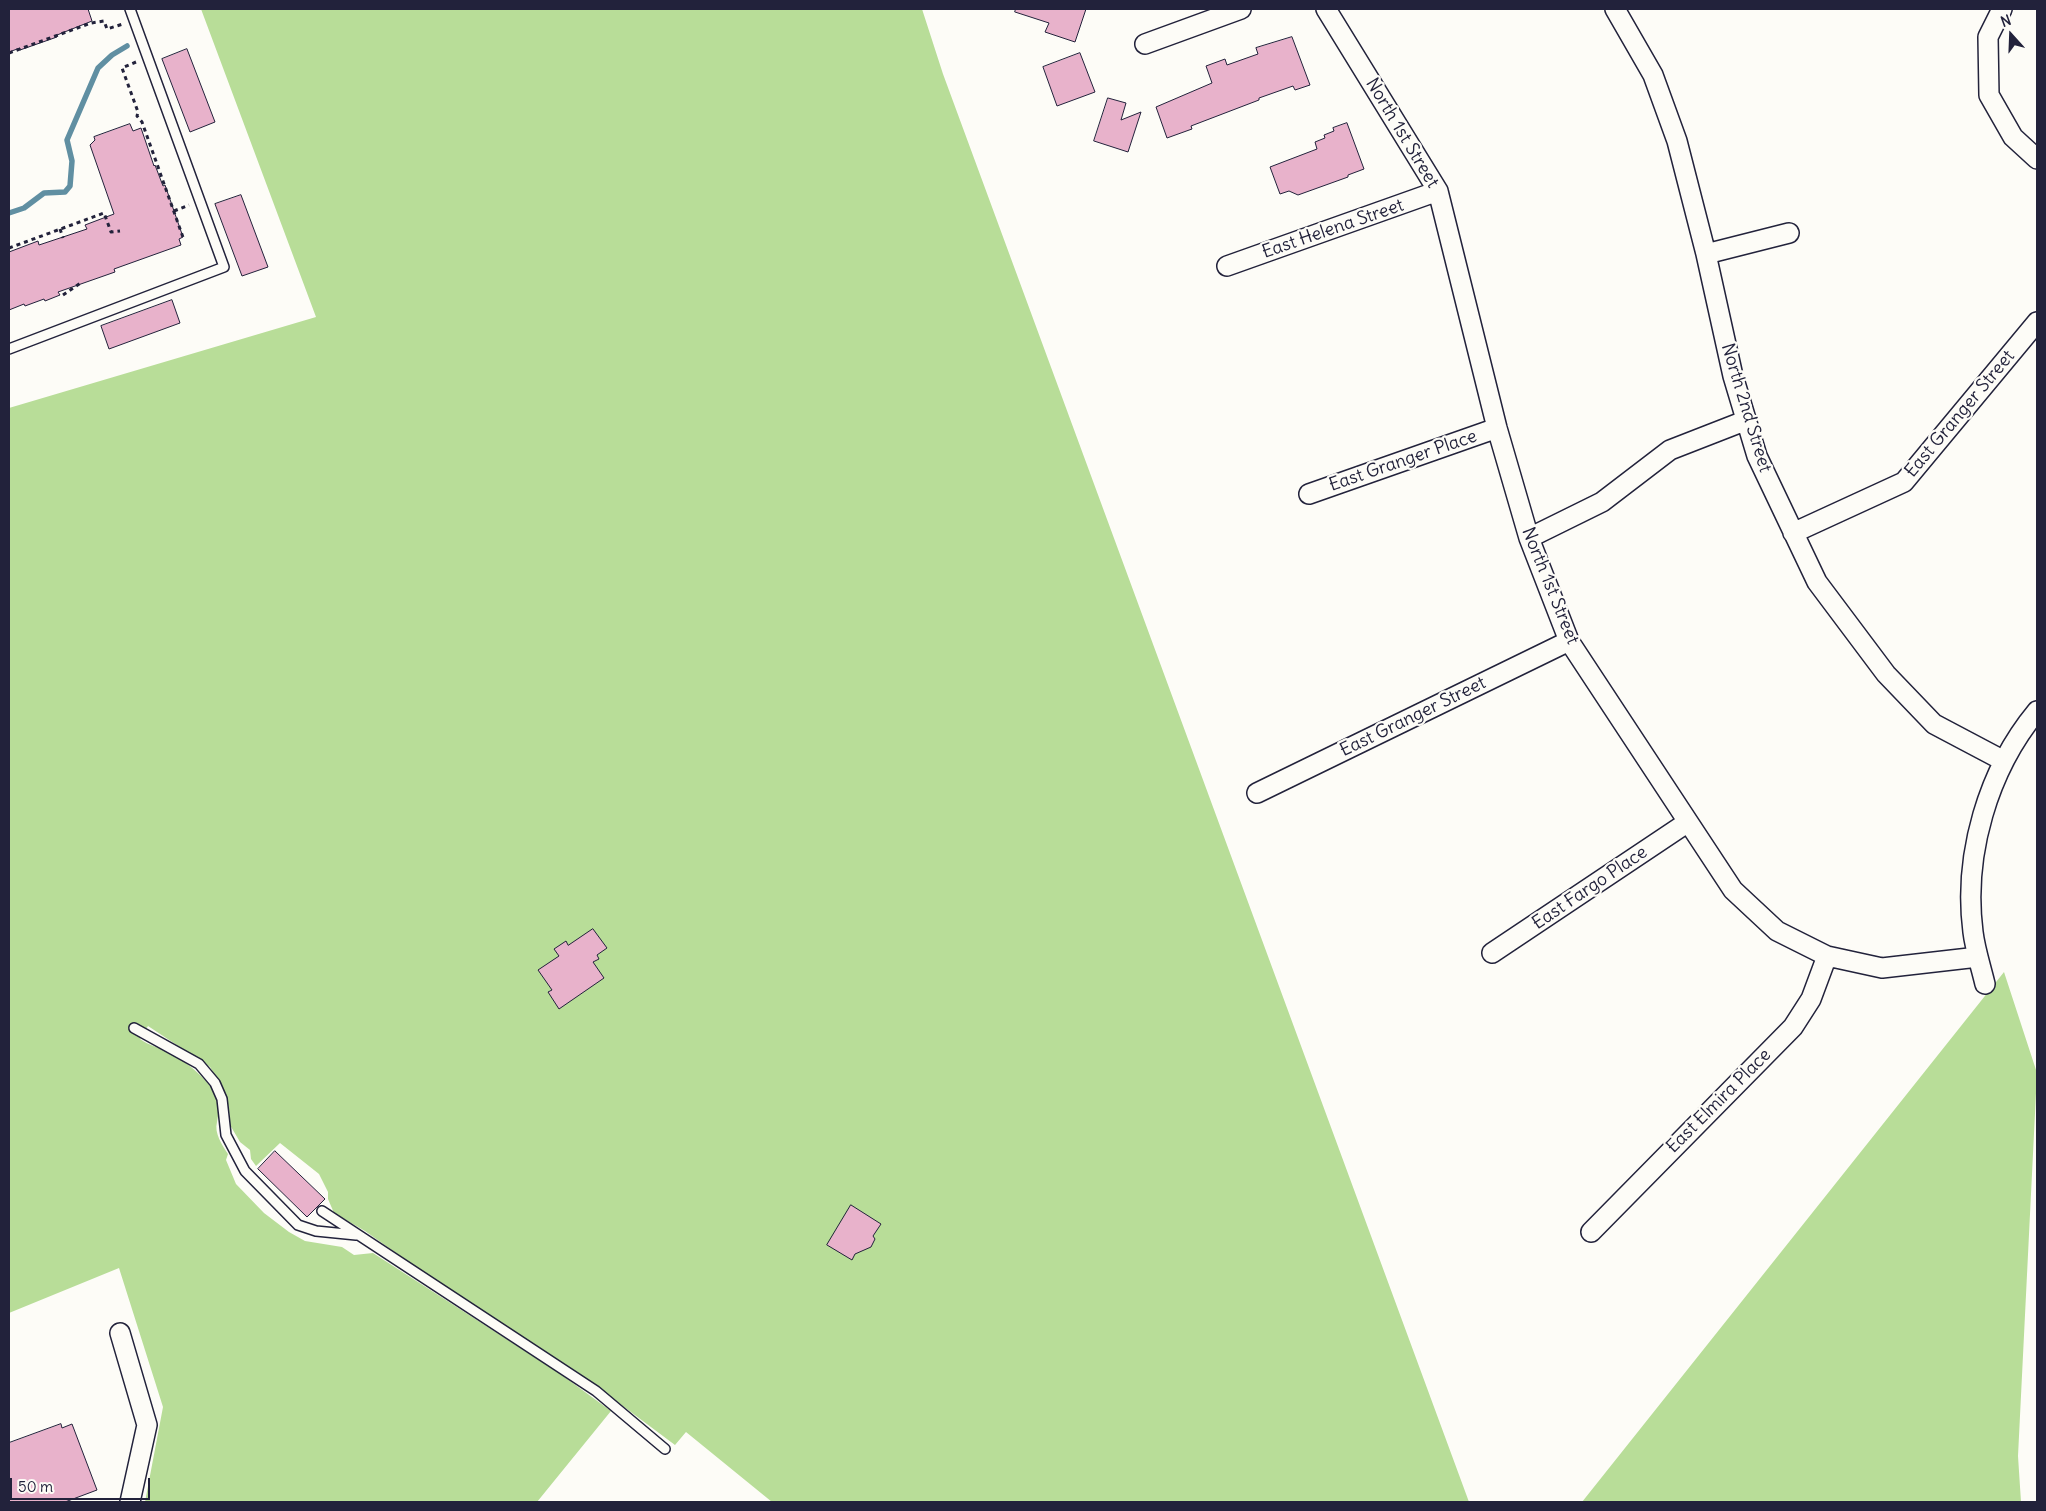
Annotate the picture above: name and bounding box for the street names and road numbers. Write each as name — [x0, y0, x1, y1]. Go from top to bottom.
street label: North 1st Street — [1361, 74, 1443, 192]
street label: East Helena Street — [1259, 195, 1407, 263]
street label: North 2nd Street — [1716, 341, 1776, 475]
street label: East Granger Street — [1900, 346, 2020, 482]
street label: East Granger Place — [1326, 426, 1480, 496]
street label: North 1st Street — [1517, 524, 1583, 648]
street label: East Granger Street — [1337, 672, 1489, 762]
street label: East Fargo Place — [1528, 842, 1652, 934]
street label: East Elmira Place — [1662, 1044, 1776, 1158]

